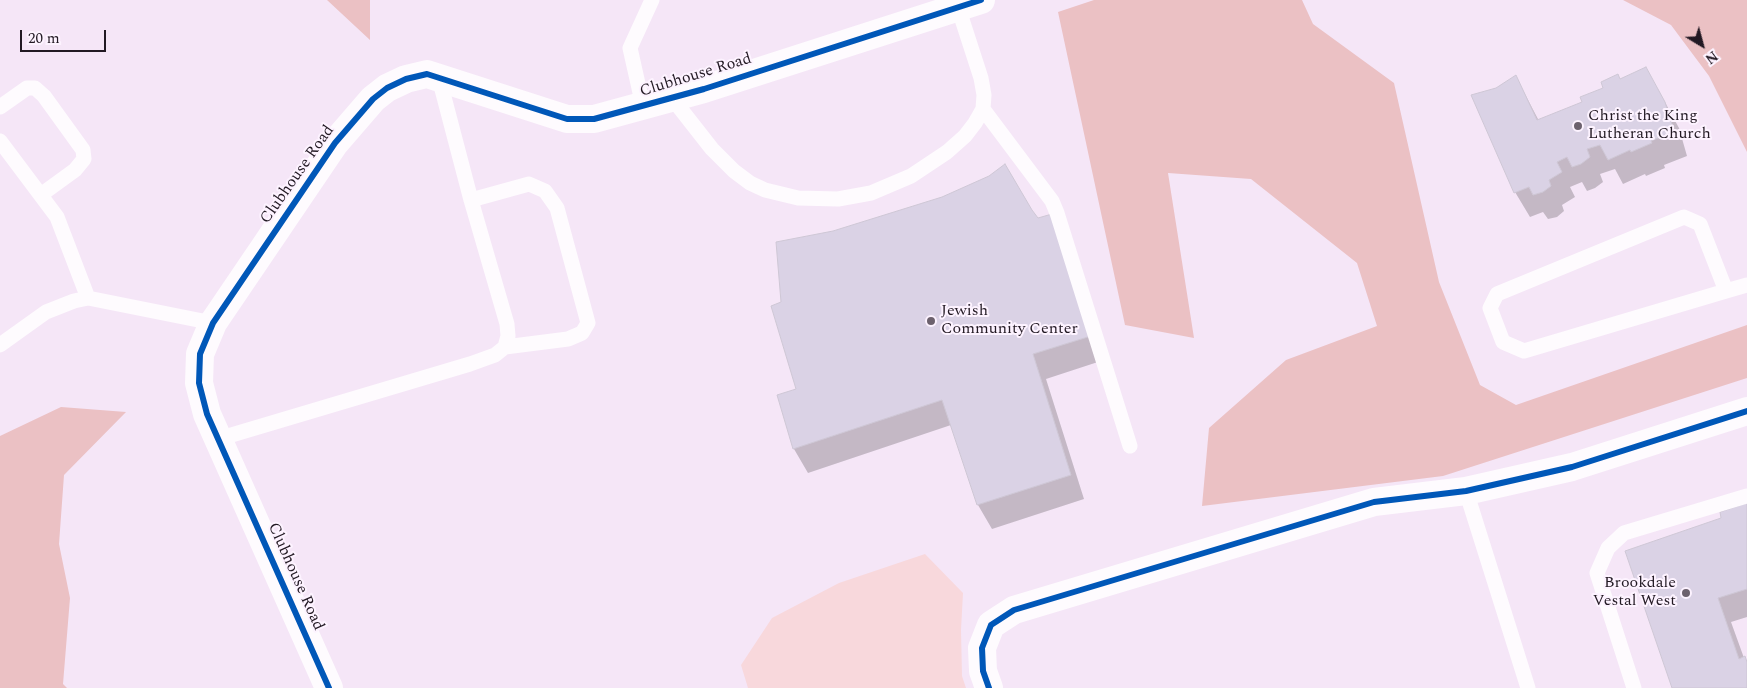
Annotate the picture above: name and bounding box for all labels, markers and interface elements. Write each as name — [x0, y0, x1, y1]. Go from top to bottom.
scale bar — [22, 20, 109, 52]
north arrow — [1677, 20, 1727, 70]
text: 20 m — [28, 27, 60, 50]
text: N — [1700, 46, 1722, 69]
street label: Clubhouse Road — [638, 50, 754, 102]
place label: Christ the King Lutheran Church — [1588, 107, 1711, 145]
marker: Christ the King Lutheran Church — [1572, 120, 1584, 132]
street label: Clubhouse Road — [257, 122, 339, 228]
place label: Jewish Community Center — [941, 302, 1078, 340]
marker: Jewish Community Center — [925, 315, 937, 327]
street label: Clubhouse Road — [263, 520, 327, 634]
place label: Brookdale Vestal West — [1593, 574, 1676, 612]
marker: Brookdale Vestal West — [1680, 587, 1692, 599]

